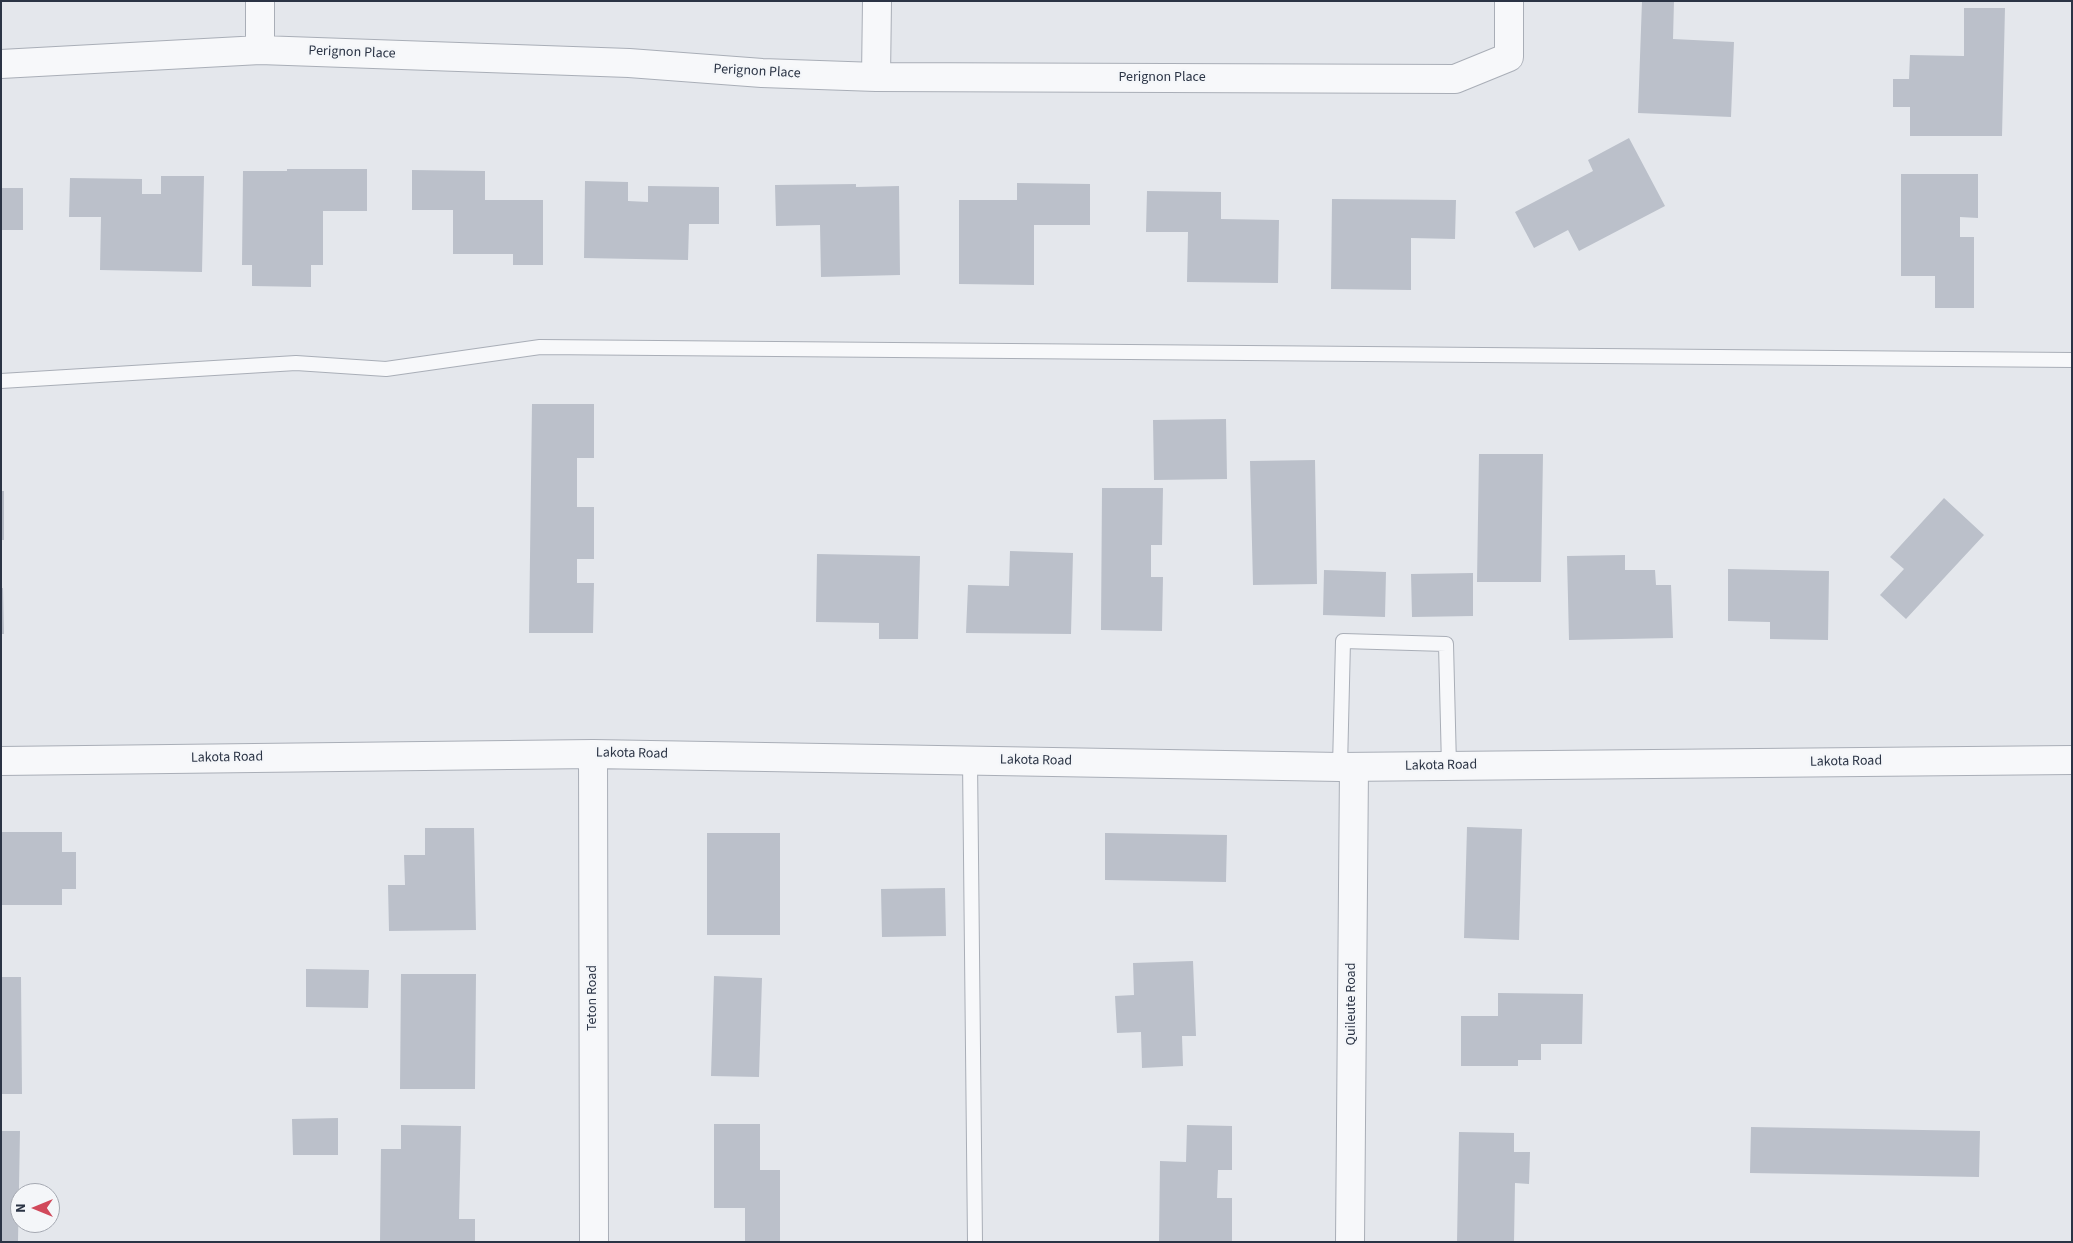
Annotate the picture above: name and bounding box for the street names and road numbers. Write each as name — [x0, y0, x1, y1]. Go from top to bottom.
street label: Perignon Place — [308, 43, 396, 63]
street label: Perignon Place — [713, 61, 801, 83]
street label: Perignon Place — [1118, 70, 1206, 86]
street label: Lakota Road — [596, 745, 668, 763]
street label: Lakota Road — [191, 749, 263, 767]
street label: Lakota Road — [1000, 752, 1072, 770]
street label: Lakota Road — [1810, 753, 1882, 771]
street label: Lakota Road — [1405, 757, 1477, 775]
street label: Quileute Road — [1344, 963, 1360, 1045]
street label: Teton Road — [585, 965, 601, 1031]

